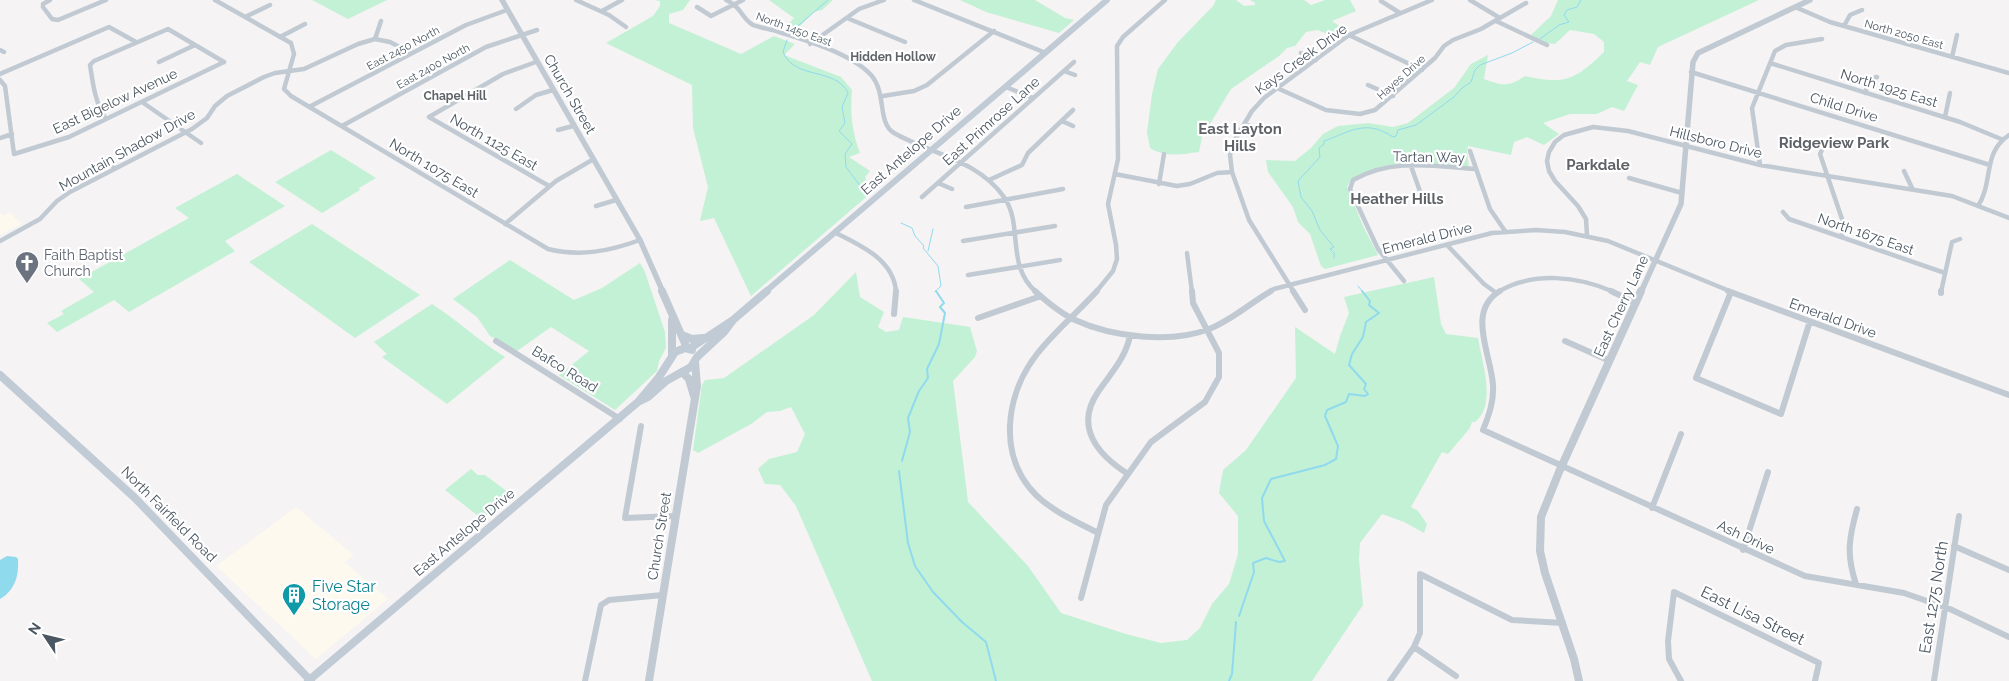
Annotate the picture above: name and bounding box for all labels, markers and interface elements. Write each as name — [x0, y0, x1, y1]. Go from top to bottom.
street label: North 1450 East — [754, 10, 834, 49]
street label: North 2050 East — [1863, 17, 1945, 52]
street label: Kays Creek Drive — [1252, 20, 1350, 98]
street label: East 2450 North — [365, 24, 442, 73]
street label: East 2400 North — [395, 41, 472, 92]
district label: Hidden Hollow — [850, 50, 937, 64]
street label: Church Street — [541, 51, 599, 137]
street label: Hayes Drive — [1375, 52, 1429, 102]
street label: East Bigelow Avenue — [50, 65, 180, 137]
street label: North 1925 East — [1839, 66, 1940, 110]
street label: East Primrose Lane — [939, 73, 1043, 169]
district label: Chapel Hill — [423, 89, 487, 103]
street label: Child Drive — [1808, 89, 1880, 125]
street label: East Antelope Drive — [858, 102, 964, 198]
street label: Mountain Shadow Drive — [56, 106, 198, 194]
street label: North 1125 East — [447, 110, 541, 174]
district label: East Layton Hills — [1198, 120, 1282, 155]
street label: Hillsboro Drive — [1668, 123, 1764, 161]
district label: Ridgeview Park — [1779, 134, 1890, 152]
street label: North 1075 East — [387, 135, 482, 201]
street label: Tartan Way — [1393, 148, 1466, 166]
district label: Parkdale — [1566, 156, 1630, 174]
district label: Heather Hills — [1350, 190, 1444, 208]
street label: North 1675 East — [1816, 210, 1917, 258]
street label: Emerald Drive — [1381, 219, 1473, 257]
place label: Faith Baptist Church — [44, 247, 123, 279]
church icon: Faith Baptist Church — [14, 250, 40, 284]
street label: East Cherry Lane — [1591, 253, 1651, 359]
street label: Emerald Drive — [1787, 295, 1879, 341]
street label: Bafco Road — [529, 343, 601, 395]
street label: North Fairfield Road — [118, 463, 220, 565]
street label: East Antelope Drive — [410, 485, 518, 579]
street label: Church Street — [644, 490, 674, 581]
street label: Ash Drive — [1715, 517, 1777, 557]
street label: East 1275 North — [1915, 539, 1952, 655]
place label: Five Star Storage — [312, 577, 376, 614]
building icon: Five Star Storage — [281, 582, 307, 616]
street label: East Lisa Street — [1698, 582, 1808, 649]
north arrow — [20, 611, 70, 661]
text: N — [25, 620, 44, 638]

